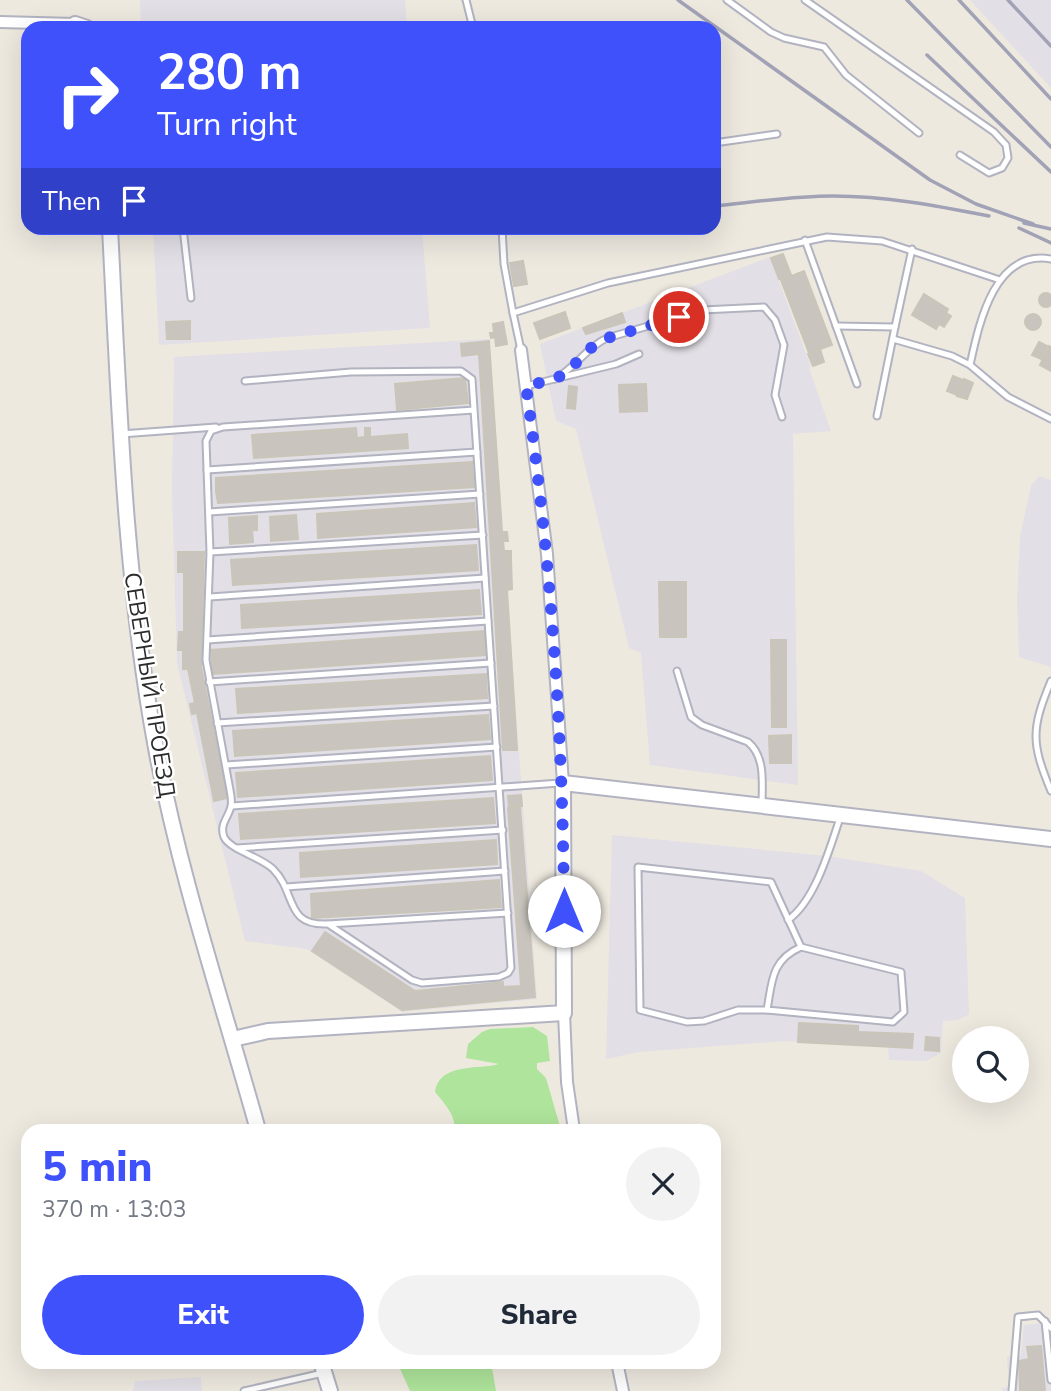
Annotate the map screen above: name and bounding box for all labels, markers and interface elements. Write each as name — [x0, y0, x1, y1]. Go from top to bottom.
text: 280 m — [157, 39, 301, 106]
icon: right — [42, 49, 133, 140]
text: Turn right — [157, 103, 297, 146]
icon: arrive — [115, 182, 153, 220]
text: Then — [42, 184, 101, 219]
pin — [649, 287, 709, 347]
icon: arrive — [660, 298, 698, 336]
street label: СЕВЕРНЫЙ ПРОЕЗД — [116, 570, 183, 800]
position arrow — [527, 874, 601, 948]
map controls — [952, 1026, 1029, 1103]
button: search — [952, 1026, 1029, 1103]
text: 5 min — [42, 1139, 152, 1196]
button: close — [626, 1147, 700, 1221]
text: 370 m · 13:03 — [42, 1194, 187, 1225]
button: Exit — [42, 1275, 364, 1355]
button: Share — [378, 1275, 700, 1355]

